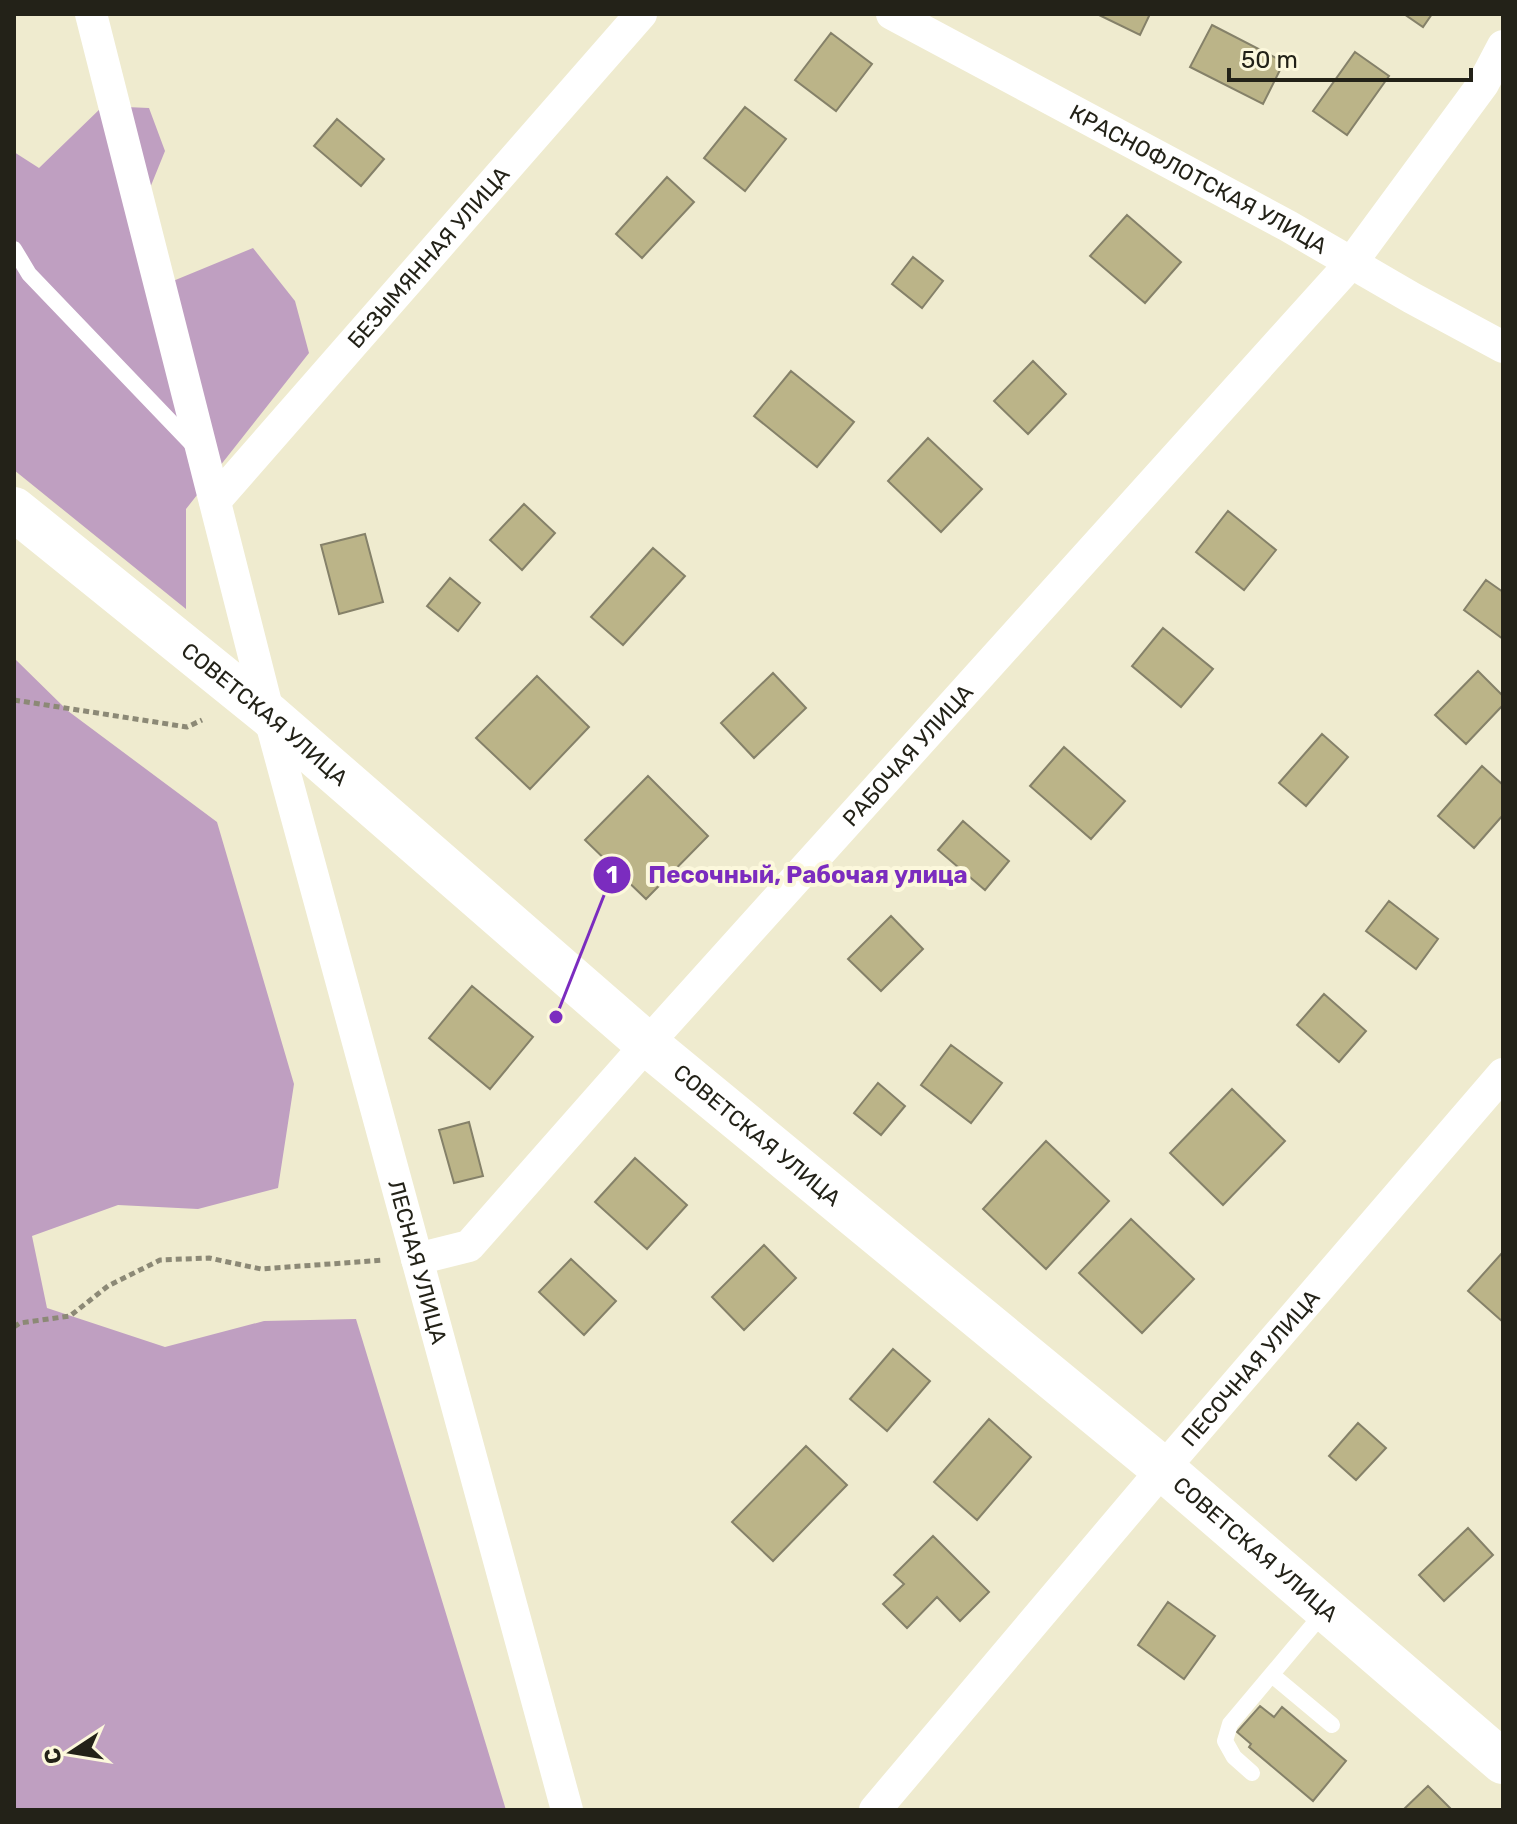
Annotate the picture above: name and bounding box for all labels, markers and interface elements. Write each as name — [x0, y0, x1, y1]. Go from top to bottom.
scale bar — [1229, 32, 1471, 82]
text: 50 m — [1241, 46, 1298, 74]
street label: КРАСНОФЛОТСКАЯ УЛИЦА — [1065, 98, 1332, 259]
street label: БЕЗЫМЯННАЯ УЛИЦА — [342, 161, 515, 353]
street label: СОВЕТСКАЯ УЛИЦА — [176, 636, 354, 791]
street label: РАБОЧАЯ УЛИЦА — [837, 678, 979, 832]
callout: Песочный, Рабочая улица — [592, 851, 984, 899]
text: 1 — [606, 861, 618, 889]
text: Песочный, Рабочая улица — [648, 861, 968, 889]
street label: СОВЕТСКАЯ УЛИЦА — [668, 1058, 847, 1212]
street label: ЛЕСНАЯ УЛИЦА — [383, 1177, 453, 1347]
street label: ПЕСОЧНАЯ УЛИЦА — [1175, 1284, 1325, 1452]
street label: СОВЕТСКАЯ УЛИЦА — [1168, 1471, 1344, 1628]
north arrow — [32, 1712, 112, 1792]
text: С — [38, 1746, 68, 1766]

